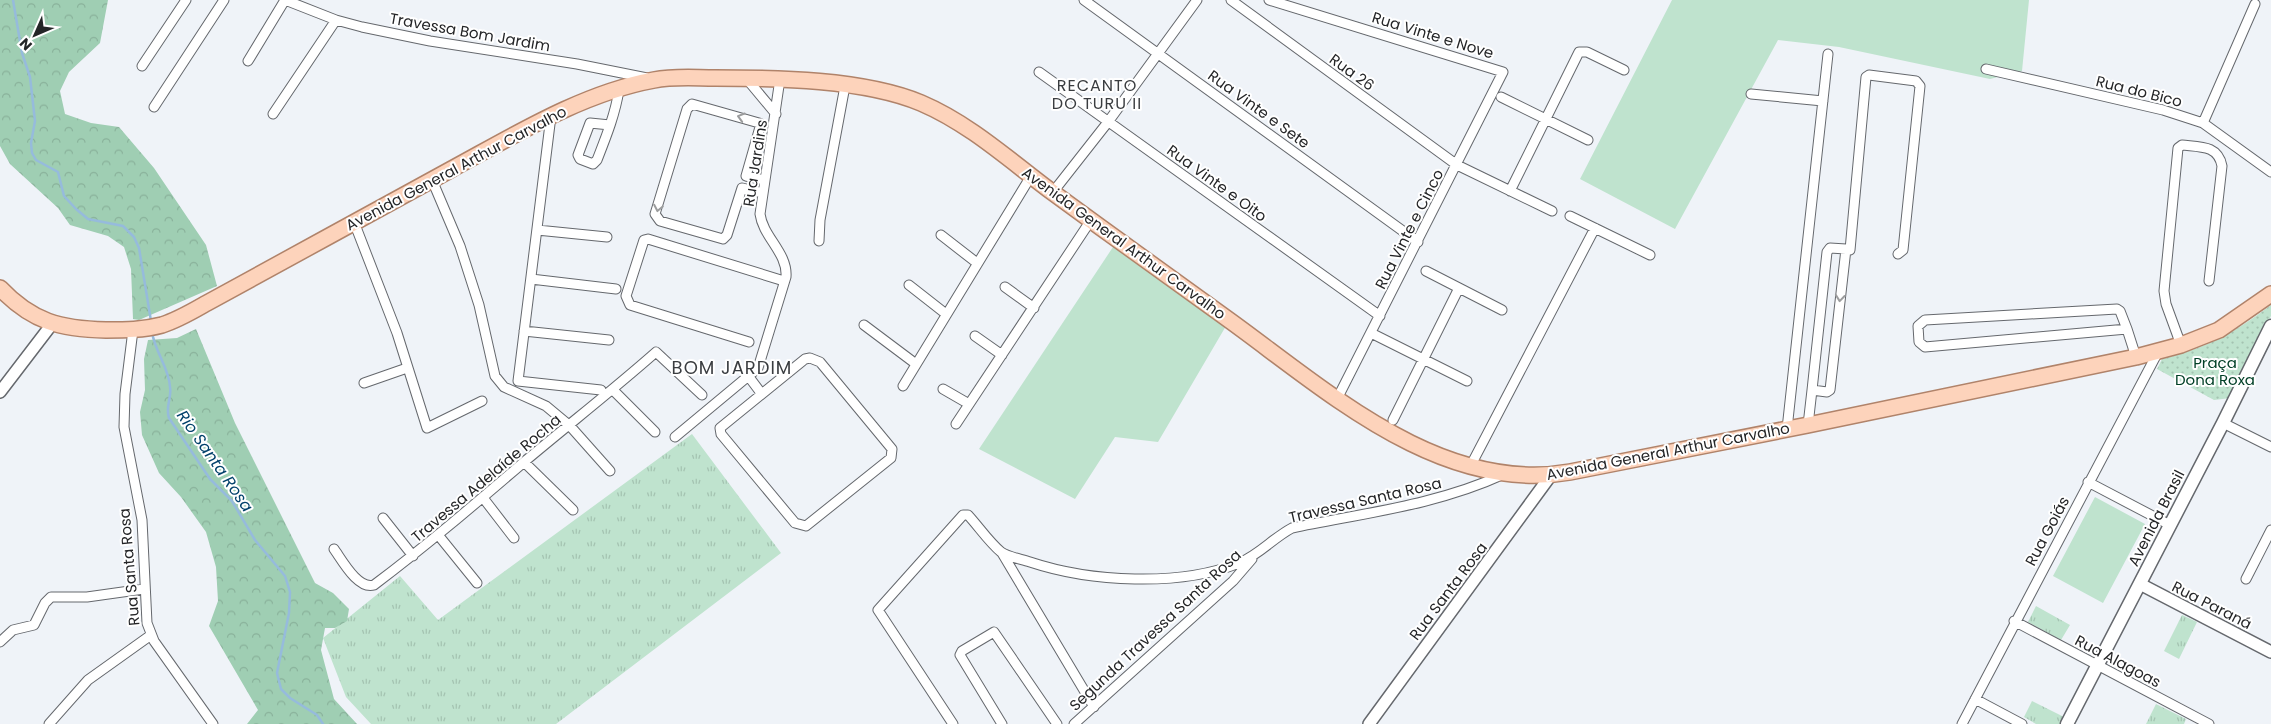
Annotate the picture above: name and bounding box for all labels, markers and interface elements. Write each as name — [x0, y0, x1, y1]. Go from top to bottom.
street label: Rua Vinte e Nove — [1370, 7, 1496, 63]
street label: Travessa Bom Jardim — [388, 8, 552, 56]
north arrow — [10, 10, 60, 60]
text: N — [15, 33, 37, 55]
street label: Rua 26 — [1325, 49, 1379, 95]
street label: Rua Vinte e Sete — [1204, 65, 1314, 153]
street label: Rua do Bico — [2094, 70, 2184, 112]
district label: RECANTO DO TURU II — [1052, 74, 1142, 115]
street label: Avenida General Arthur Carvalho — [342, 101, 570, 235]
one-way arrow — [737, 112, 746, 122]
street label: Rua Jardins — [738, 118, 772, 208]
street label: Rua Vinte e Oito — [1163, 140, 1271, 226]
street label: Avenida General Arthur Carvalho — [1018, 162, 1230, 324]
street label: Rua Vinte e Cinco — [1370, 165, 1448, 293]
one-way arrow — [653, 204, 663, 213]
one-way arrow — [1835, 294, 1846, 302]
park label: Praça Dona Roxa — [2175, 352, 2255, 390]
district label: BOM JARDIM — [672, 355, 792, 380]
water label: Rio Santa Rosa — [171, 405, 259, 517]
street label: Travessa Adelaíde Rocha — [407, 409, 565, 547]
street label: Avenida General Arthur Carvalho — [1545, 417, 1791, 485]
street label: Avenida Brasil — [2123, 466, 2189, 570]
street label: Travessa Santa Rosa — [1287, 472, 1443, 528]
street label: Rua Goiás — [2020, 492, 2074, 569]
street label: Rua Santa Rosa — [113, 507, 145, 627]
street label: Rua Santa Rosa — [1404, 538, 1492, 644]
street label: Segunda Travessa Santa Rosa — [1064, 545, 1246, 715]
street label: Rua Paraná — [2168, 576, 2256, 634]
street label: Rua Alagoas — [2071, 630, 2165, 693]

